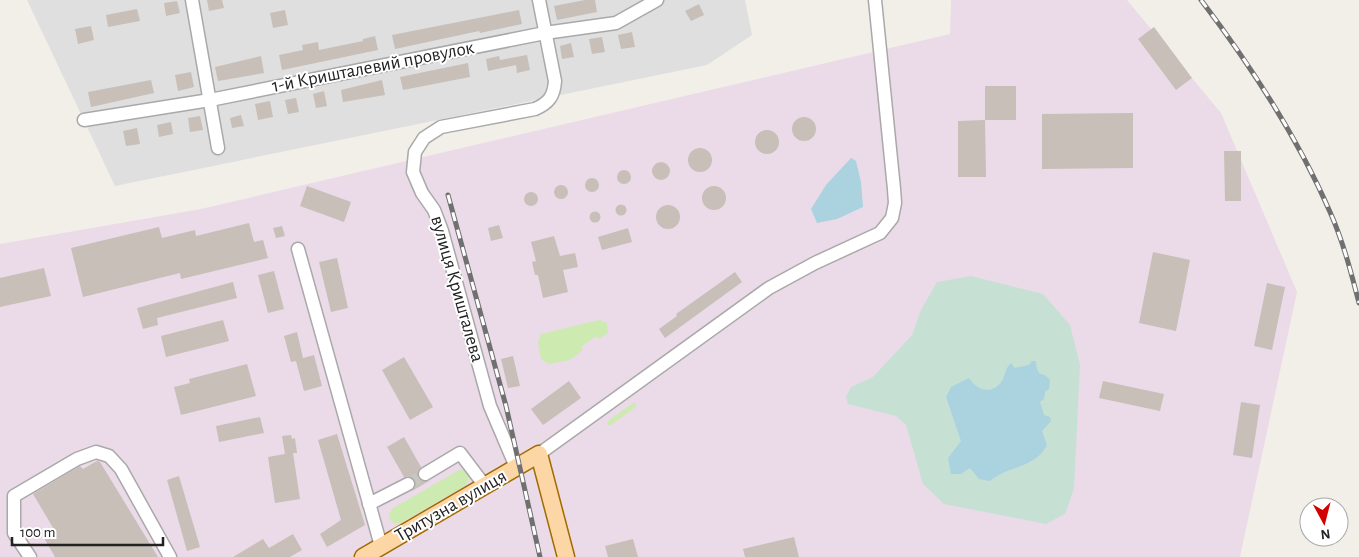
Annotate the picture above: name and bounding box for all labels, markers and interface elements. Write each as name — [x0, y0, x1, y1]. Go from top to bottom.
street label: 1-й Кришталевий провулок — [270, 38, 476, 96]
street label: вулиця Кришталева — [427, 214, 487, 365]
street label: Тритузна вулиця — [392, 466, 510, 546]
north arrow — [1299, 497, 1349, 547]
scale bar — [12, 514, 164, 546]
text: 100 m — [20, 525, 55, 540]
text: N — [1320, 526, 1331, 541]

